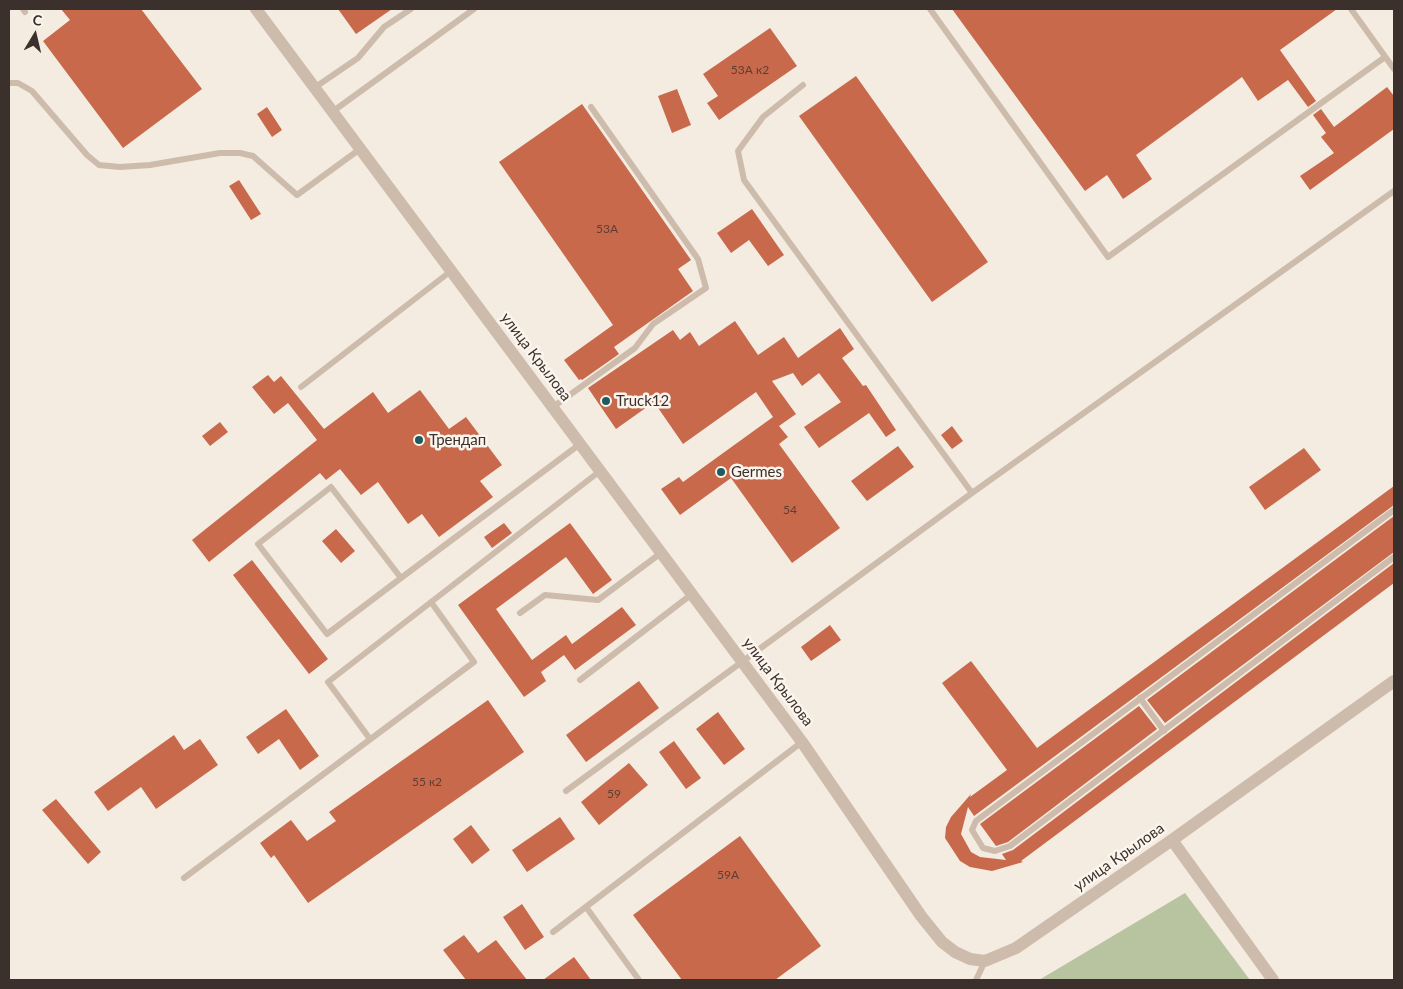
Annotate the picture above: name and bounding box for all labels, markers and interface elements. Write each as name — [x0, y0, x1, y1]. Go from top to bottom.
north arrow — [10, 10, 60, 60]
text: С — [32, 11, 43, 29]
house number: 53А к2 — [731, 63, 769, 77]
house number: 53А — [596, 222, 618, 236]
street label: улица Крылова — [497, 309, 575, 405]
place label: Truck12 — [616, 392, 669, 410]
marker: Truck12 — [600, 395, 612, 407]
place label: Трендап — [429, 431, 486, 449]
marker: Трендап — [413, 434, 425, 446]
place label: Germes — [731, 463, 782, 481]
marker: Germes — [715, 466, 727, 478]
house number: 54 — [783, 503, 797, 517]
street label: улица Крылова — [739, 634, 817, 730]
house number: 55 к2 — [412, 775, 442, 789]
house number: 59 — [607, 787, 621, 801]
street label: улица Крылова — [1070, 819, 1168, 895]
house number: 59А — [717, 868, 739, 882]

